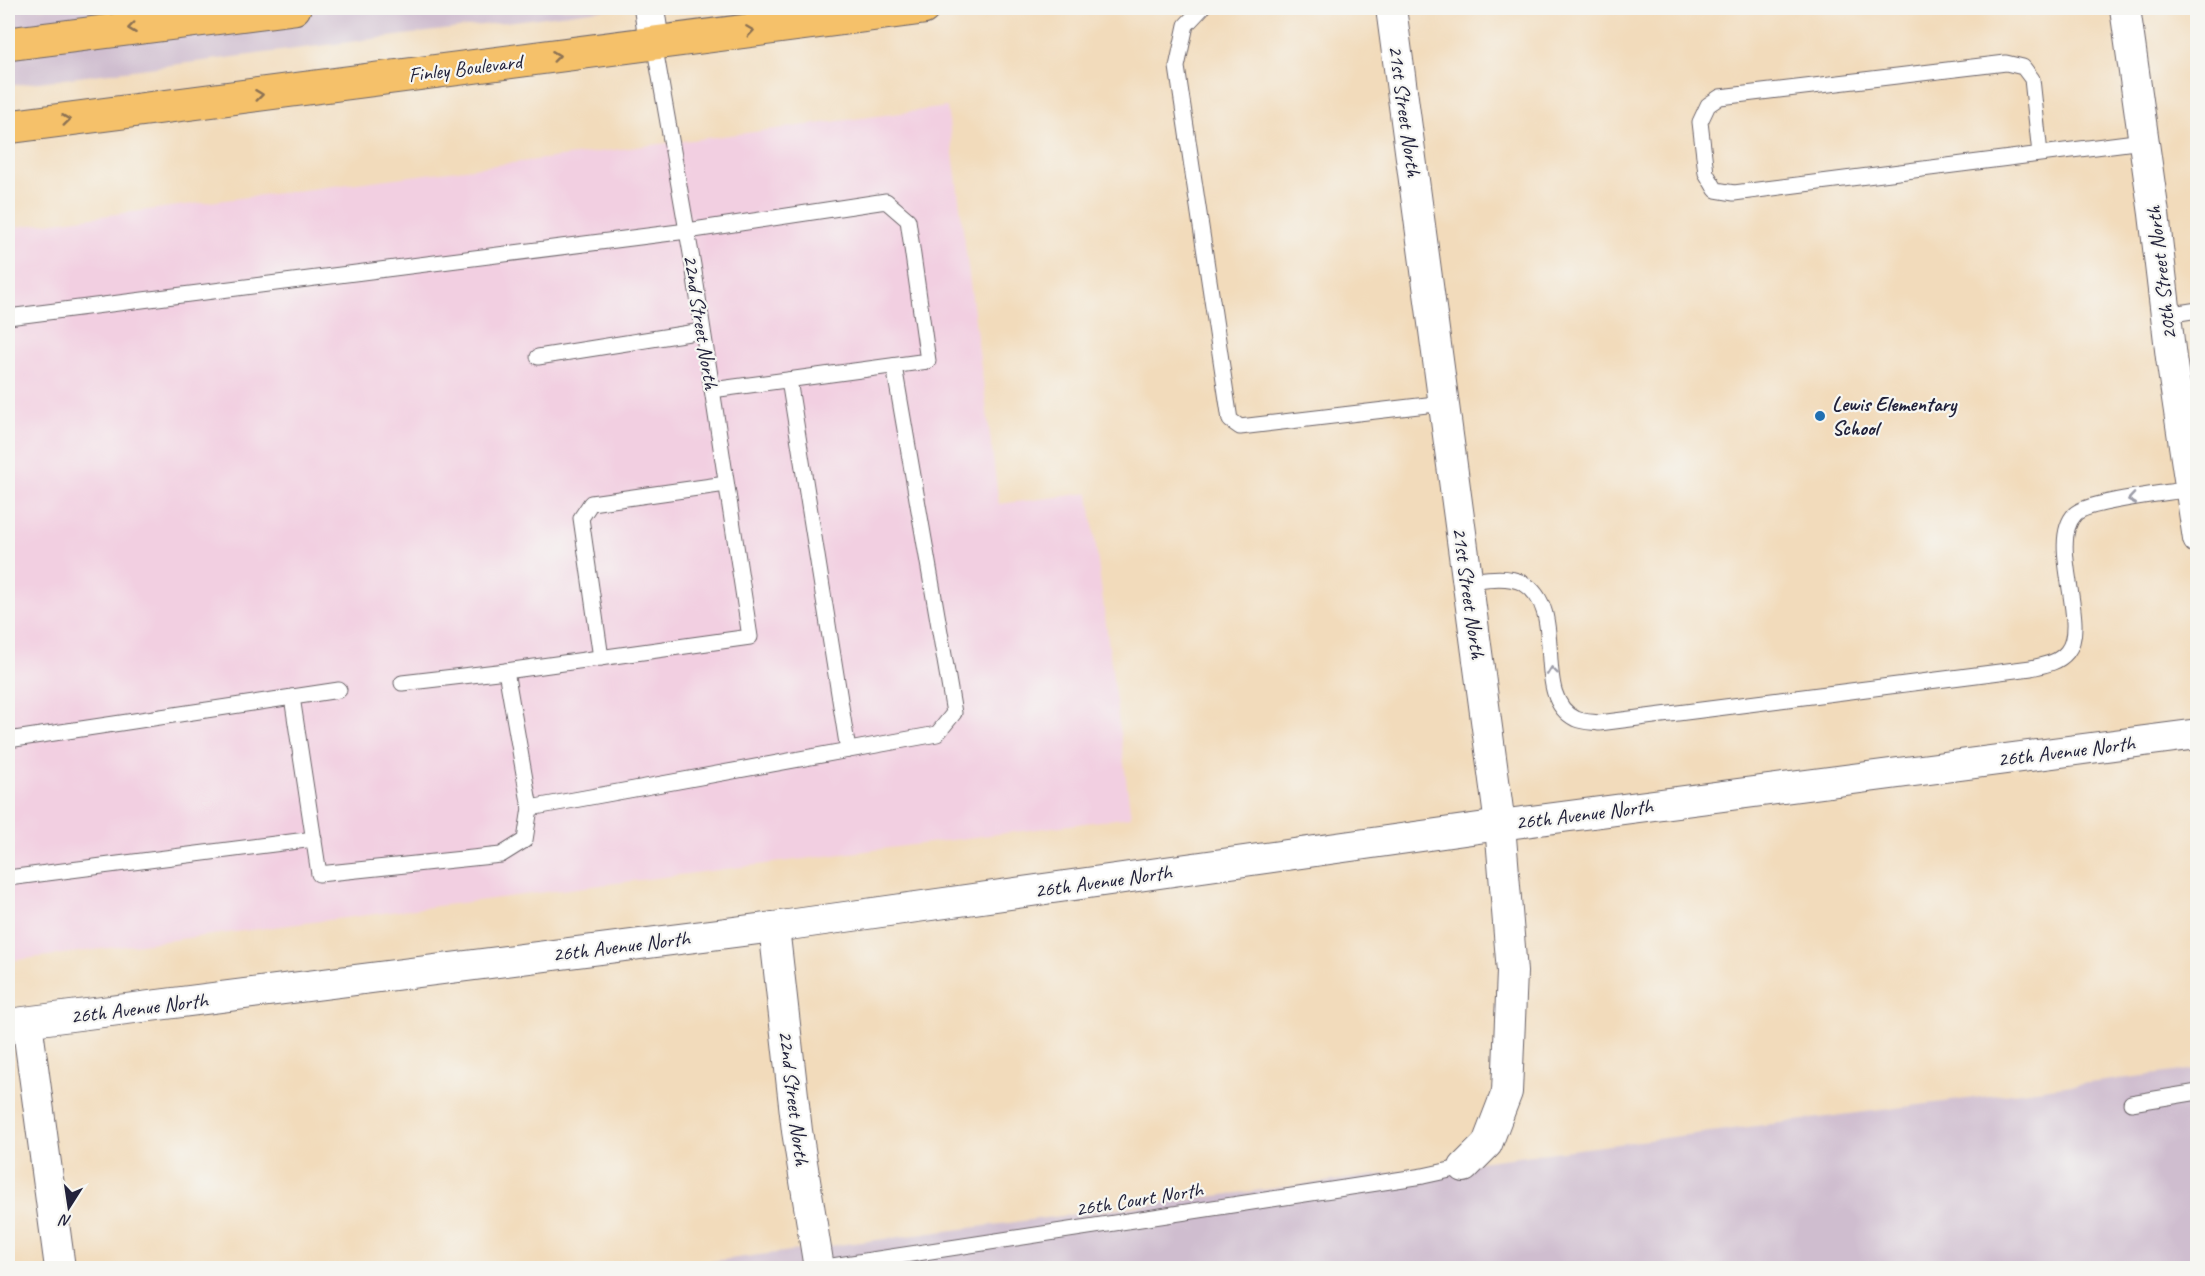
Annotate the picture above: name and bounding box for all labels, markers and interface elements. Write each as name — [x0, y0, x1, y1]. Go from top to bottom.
one-way arrow — [127, 21, 136, 34]
one-way arrow — [745, 25, 754, 37]
street label: 21st Street North — [1383, 44, 1427, 180]
street label: Finley Boulevard — [407, 48, 527, 88]
one-way arrow — [552, 50, 561, 63]
one-way arrow — [254, 89, 263, 101]
one-way arrow — [61, 114, 70, 126]
street label: 20th Street North — [2140, 203, 2182, 342]
street label: 22nd Street North — [678, 253, 725, 393]
place label: Lewis Elementary School — [1832, 391, 1958, 441]
marker: Lewis Elementary School — [1813, 409, 1827, 423]
one-way arrow — [2128, 492, 2137, 504]
street label: 21st Street North — [1447, 526, 1491, 662]
one-way arrow — [1546, 666, 1559, 675]
street label: 26th Avenue North — [1996, 730, 2137, 772]
street label: 26th Avenue North — [1514, 793, 1655, 835]
street label: 26th Avenue North — [1033, 858, 1174, 903]
street label: 26th Avenue North — [551, 925, 692, 967]
street label: 26th Avenue North — [69, 987, 210, 1029]
street label: 22nd Street North — [773, 1029, 815, 1169]
street label: 26th Court North — [1073, 1176, 1206, 1222]
north arrow — [39, 1177, 99, 1237]
text: N — [56, 1209, 73, 1232]

